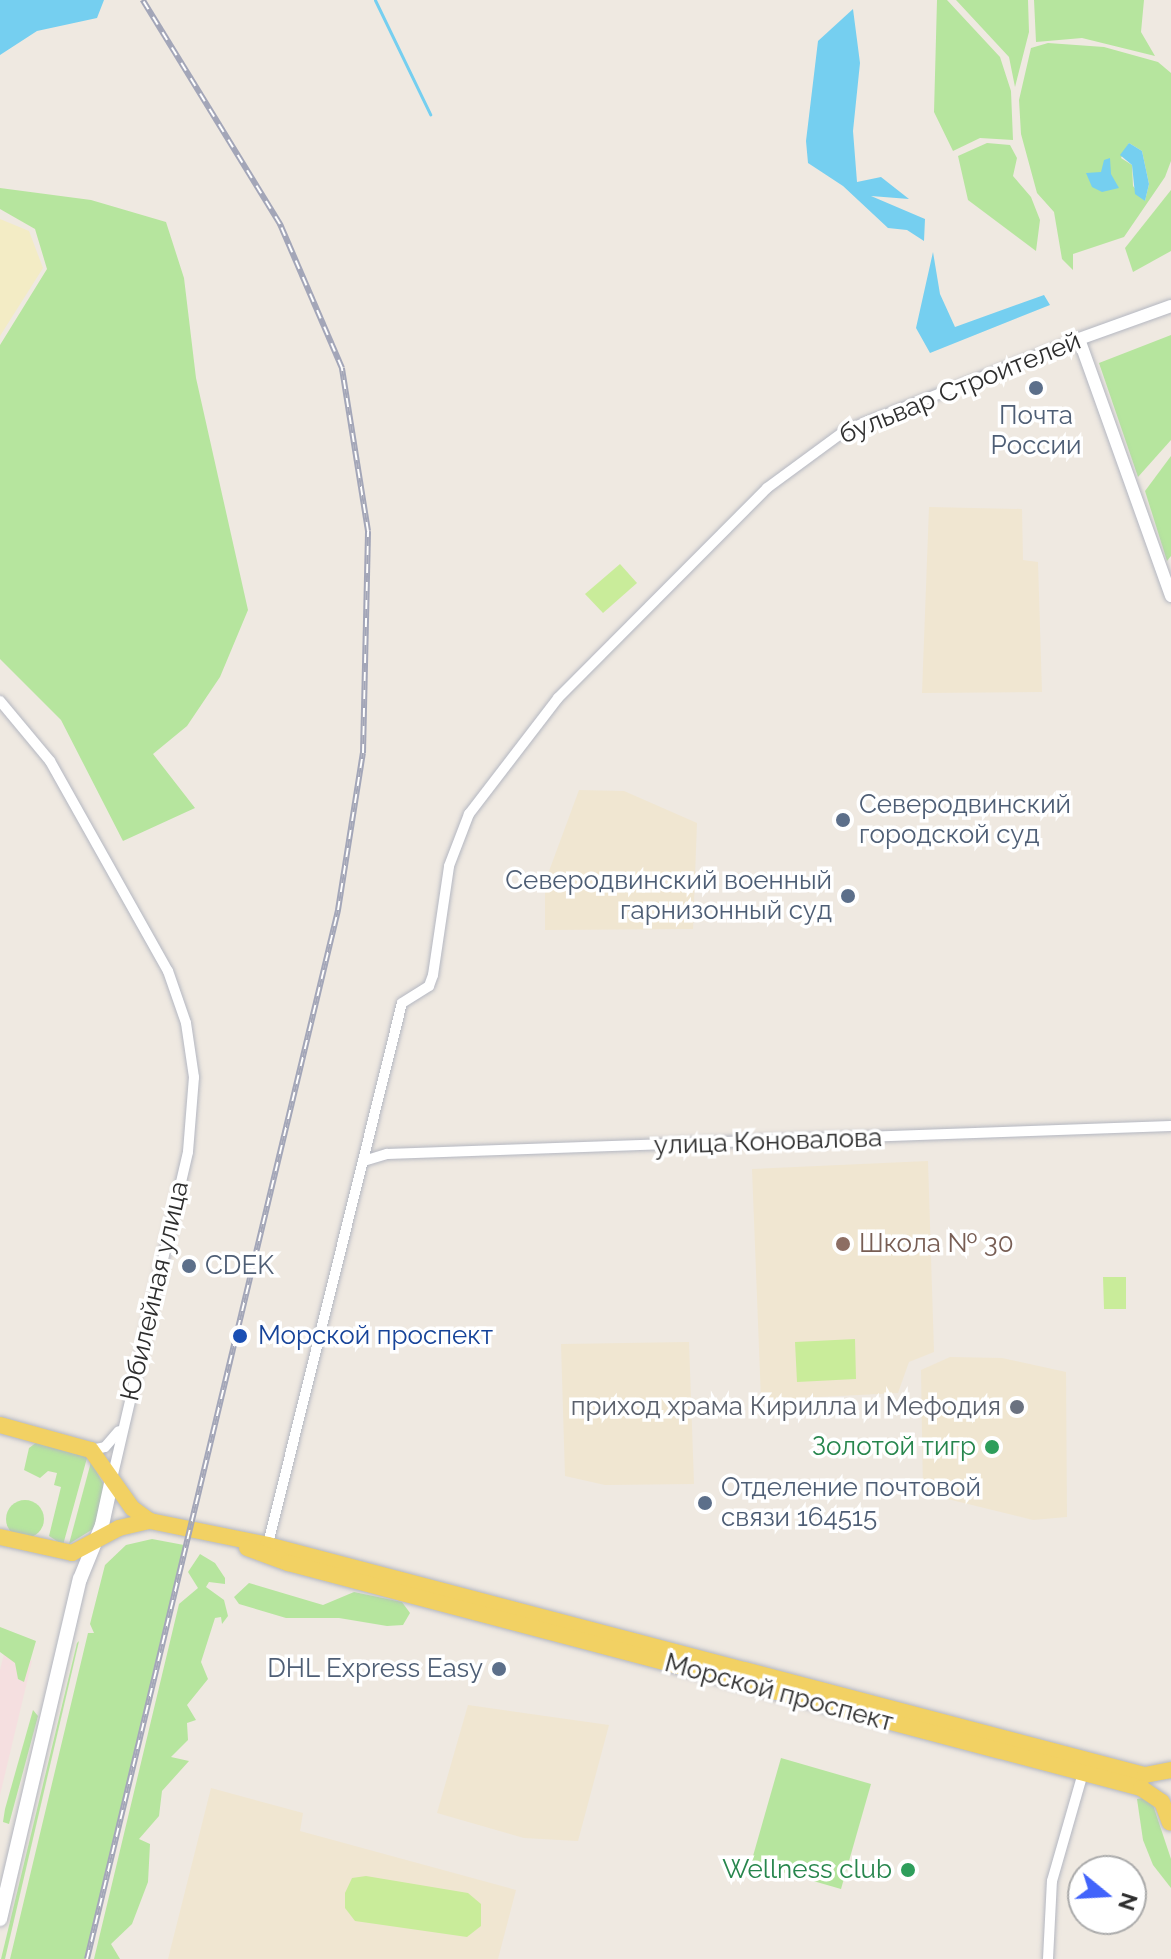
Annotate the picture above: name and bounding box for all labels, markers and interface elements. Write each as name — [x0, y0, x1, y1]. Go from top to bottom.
street label: бульвар Строителей — [835, 325, 1085, 451]
marker: Почта России — [1027, 379, 1045, 397]
place label: Почта России — [991, 400, 1081, 462]
place label: Северодвинский городской суд — [859, 789, 1071, 850]
marker: Северодвинский городской суд — [834, 811, 852, 829]
place label: Северодвинский военный гарнизонный суд — [505, 865, 832, 926]
marker: Северодвинский военный гарнизонный суд — [839, 887, 857, 905]
street label: улица Коновалова — [653, 1122, 883, 1162]
street label: Юбилейная улица — [114, 1178, 196, 1404]
place label: Школа № 30 — [859, 1228, 1014, 1260]
marker: Школа № 30 — [834, 1235, 852, 1253]
place label: CDEK — [205, 1250, 274, 1282]
marker: CDEK — [180, 1257, 198, 1275]
place label: Морской проспект — [258, 1320, 493, 1352]
marker: Морской проспект — [229, 1325, 251, 1347]
place label: приход храма Кирилла и Мефодия — [571, 1391, 1001, 1423]
marker: приход храма Кирилла и Мефодия — [1008, 1398, 1026, 1416]
place label: Золотой тигр — [812, 1431, 976, 1463]
marker: Золотой тигр — [983, 1438, 1001, 1456]
place label: Отделение почтовой связи 164515 — [721, 1472, 981, 1534]
marker: Отделение почтовой связи 164515 — [696, 1494, 714, 1512]
street label: Морской проспект — [661, 1647, 897, 1739]
place label: DHL Express Easy — [266, 1653, 483, 1685]
marker: DHL Express Easy — [490, 1660, 508, 1678]
place label: Wellness club — [722, 1854, 892, 1886]
north arrow — [1067, 1855, 1147, 1935]
marker: Wellness club — [899, 1861, 917, 1879]
text: N — [1113, 1890, 1143, 1914]

